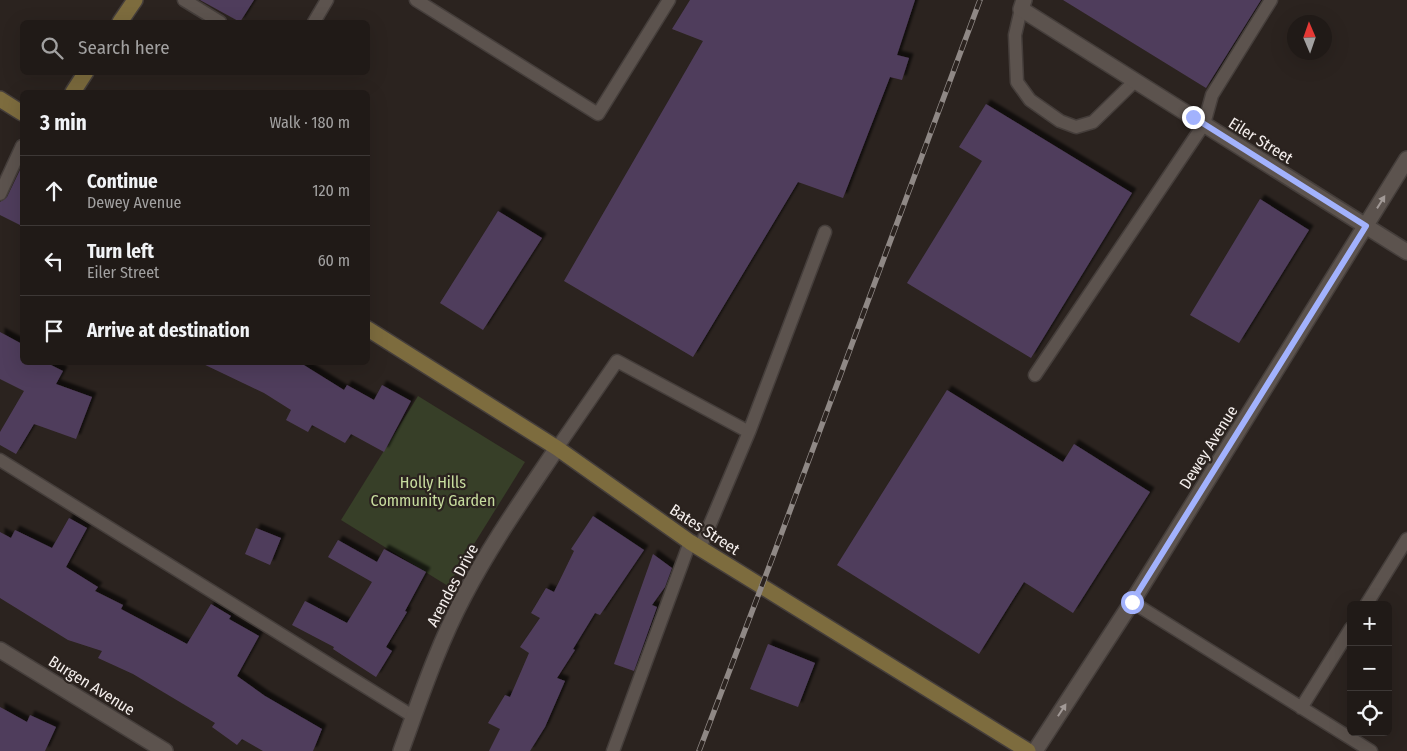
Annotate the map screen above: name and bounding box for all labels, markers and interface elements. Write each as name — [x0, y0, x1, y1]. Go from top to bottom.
north arrow — [1287, 15, 1332, 60]
search box — [20, 20, 370, 75]
icon: search — [38, 34, 66, 62]
text: Search here — [78, 36, 170, 59]
route end — [1182, 106, 1205, 129]
text: 3 min — [40, 110, 87, 136]
text: Walk · 180 m — [270, 113, 350, 132]
street label: Eiler Street — [1225, 113, 1297, 168]
text: Continue — [87, 170, 158, 193]
icon: ahead — [40, 177, 68, 205]
text: 120 m — [312, 181, 350, 200]
text: Dewey Avenue — [87, 193, 182, 212]
one-way arrow — [1376, 195, 1385, 208]
text: Turn left — [87, 240, 154, 263]
icon: left — [40, 247, 68, 275]
text: 60 m — [318, 251, 350, 270]
text: Eiler Street — [87, 263, 159, 282]
icon: arrive — [40, 317, 68, 345]
text: Arrive at destination — [87, 319, 250, 342]
street label: Dewey Avenue — [1175, 402, 1242, 492]
park label: Holly Hills Community Garden — [371, 473, 495, 510]
street label: Bates Street — [666, 500, 744, 559]
street label: Arendes Drive — [423, 541, 482, 630]
route start — [1121, 591, 1144, 614]
map controls — [1347, 601, 1392, 736]
button: + — [1347, 601, 1392, 646]
button: − — [1347, 646, 1392, 691]
street label: Burgen Avenue — [45, 651, 138, 719]
button: locate — [1347, 691, 1392, 736]
one-way arrow — [1057, 703, 1067, 717]

